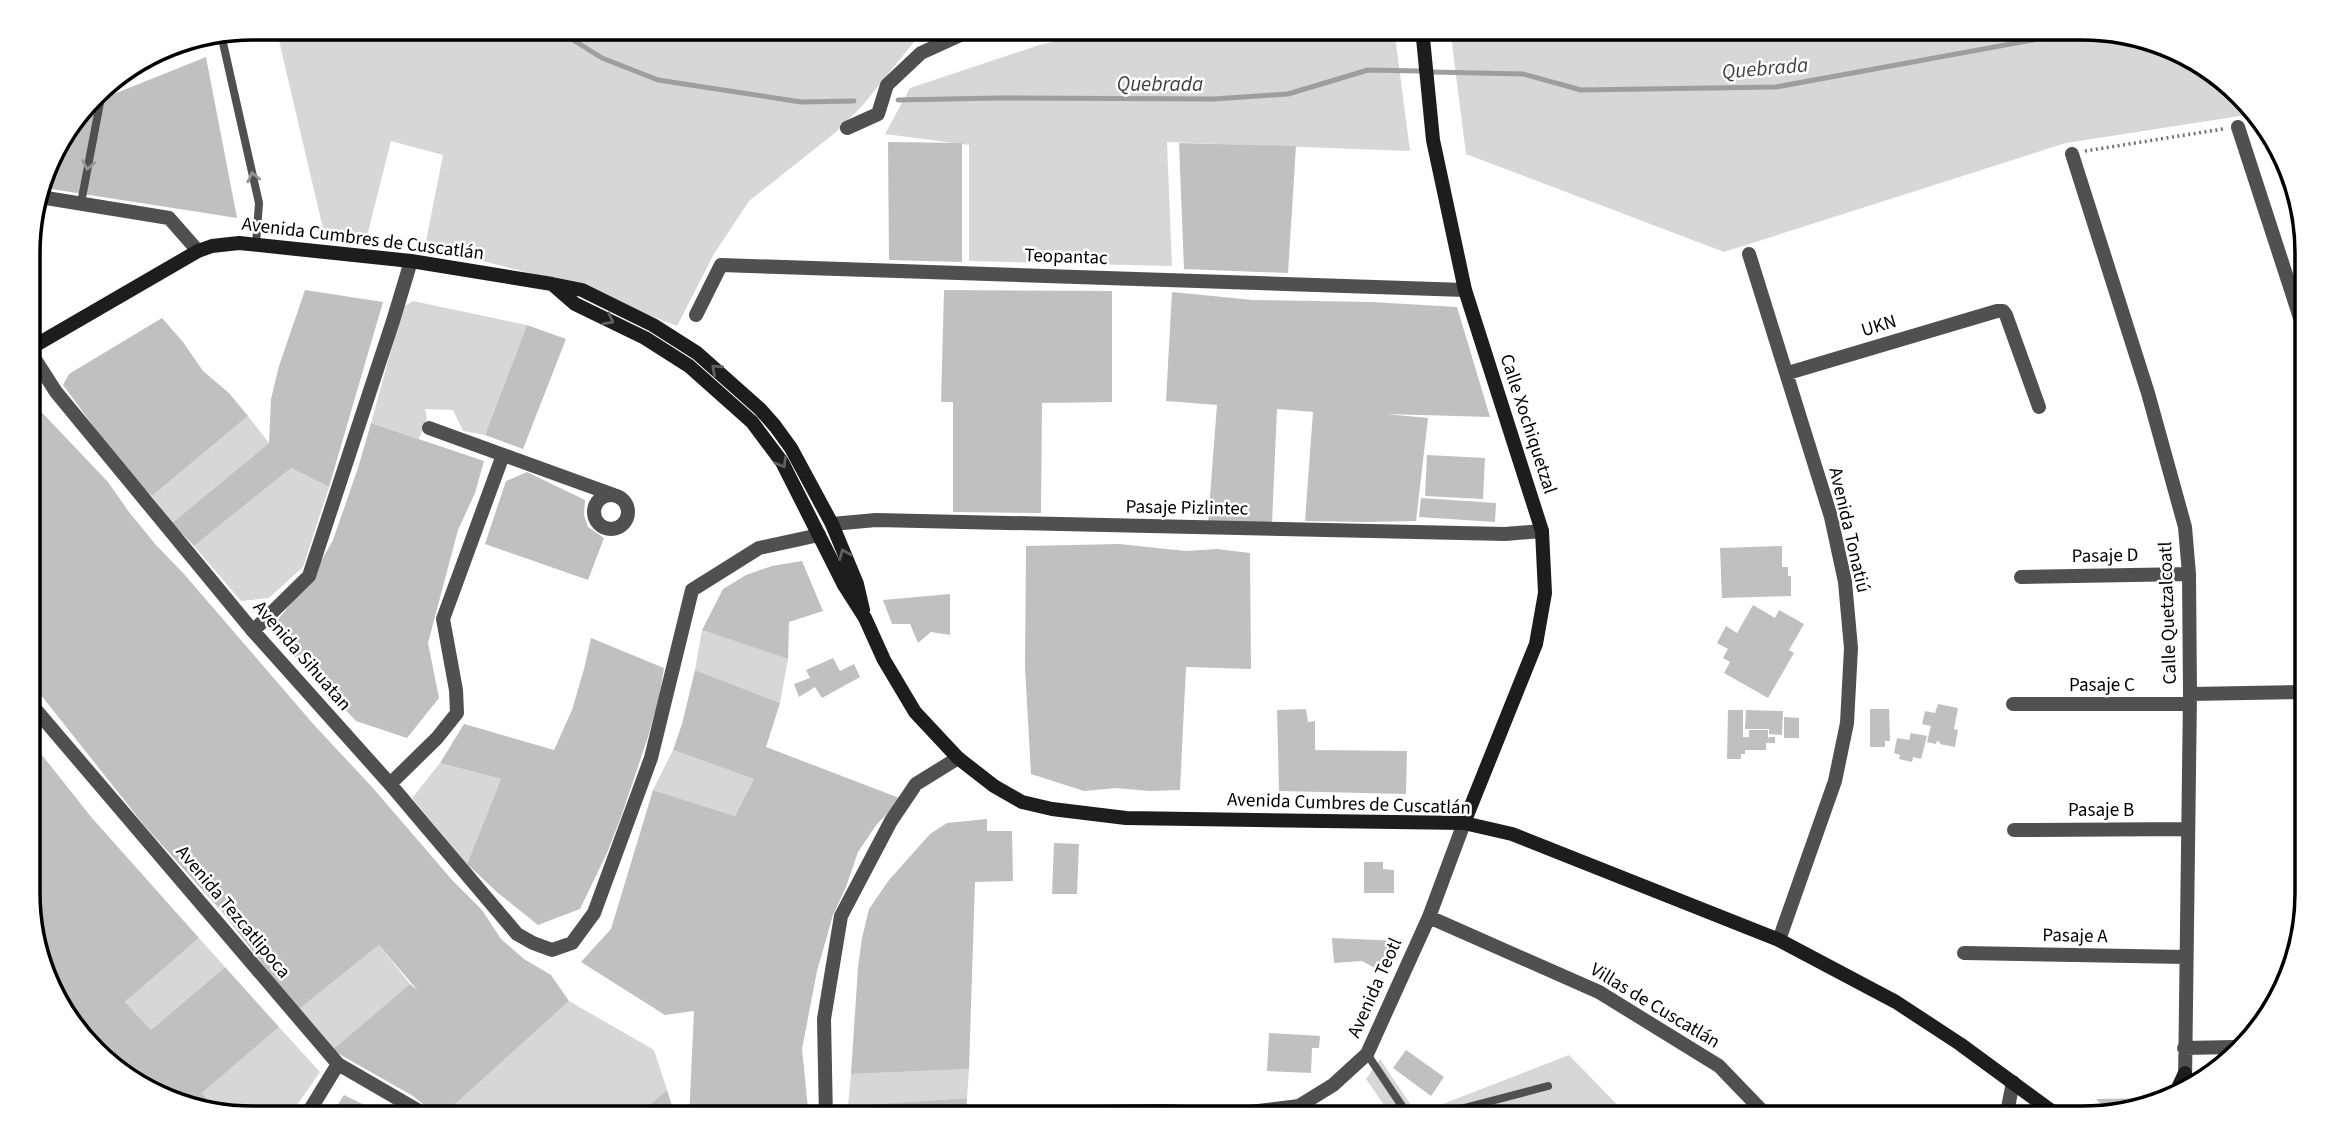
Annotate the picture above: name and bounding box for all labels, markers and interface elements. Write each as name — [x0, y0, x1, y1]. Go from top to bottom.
water label: Quebrada — [1721, 49, 1809, 87]
water label: Quebrada — [1117, 69, 1203, 99]
one-way arrow — [81, 159, 96, 171]
one-way arrow — [247, 171, 261, 183]
street label: Avenida Cumbres de Cuscatlán — [240, 211, 486, 267]
street label: Teopantac — [1024, 242, 1108, 272]
street label: UKN — [1858, 308, 1900, 344]
one-way arrow — [602, 311, 614, 325]
street label: Calle Xochiquetzal — [1493, 351, 1563, 498]
one-way arrow — [711, 365, 724, 378]
one-way arrow — [774, 455, 787, 468]
street label: Avenida Tonatiú — [1821, 465, 1877, 595]
street label: Pasaje Pizlintec — [1125, 493, 1249, 523]
street label: Calle Quetzalcoatl — [2152, 541, 2184, 685]
street label: Pasaje D — [2071, 542, 2139, 570]
one-way arrow — [838, 549, 852, 561]
street label: Avenida Sihuatan — [246, 595, 358, 717]
street label: Pasaje C — [2069, 672, 2135, 699]
street label: Avenida Cumbres de Cuscatlán — [1227, 786, 1471, 822]
street label: Pasaje B — [2068, 797, 2134, 824]
street label: Avenida Tezcatlipoca — [169, 840, 297, 984]
street label: Pasaje A — [2042, 922, 2109, 950]
street label: Avenida Teotl — [1341, 934, 1409, 1042]
street label: Villas de Cuscatlán — [1585, 957, 1725, 1055]

